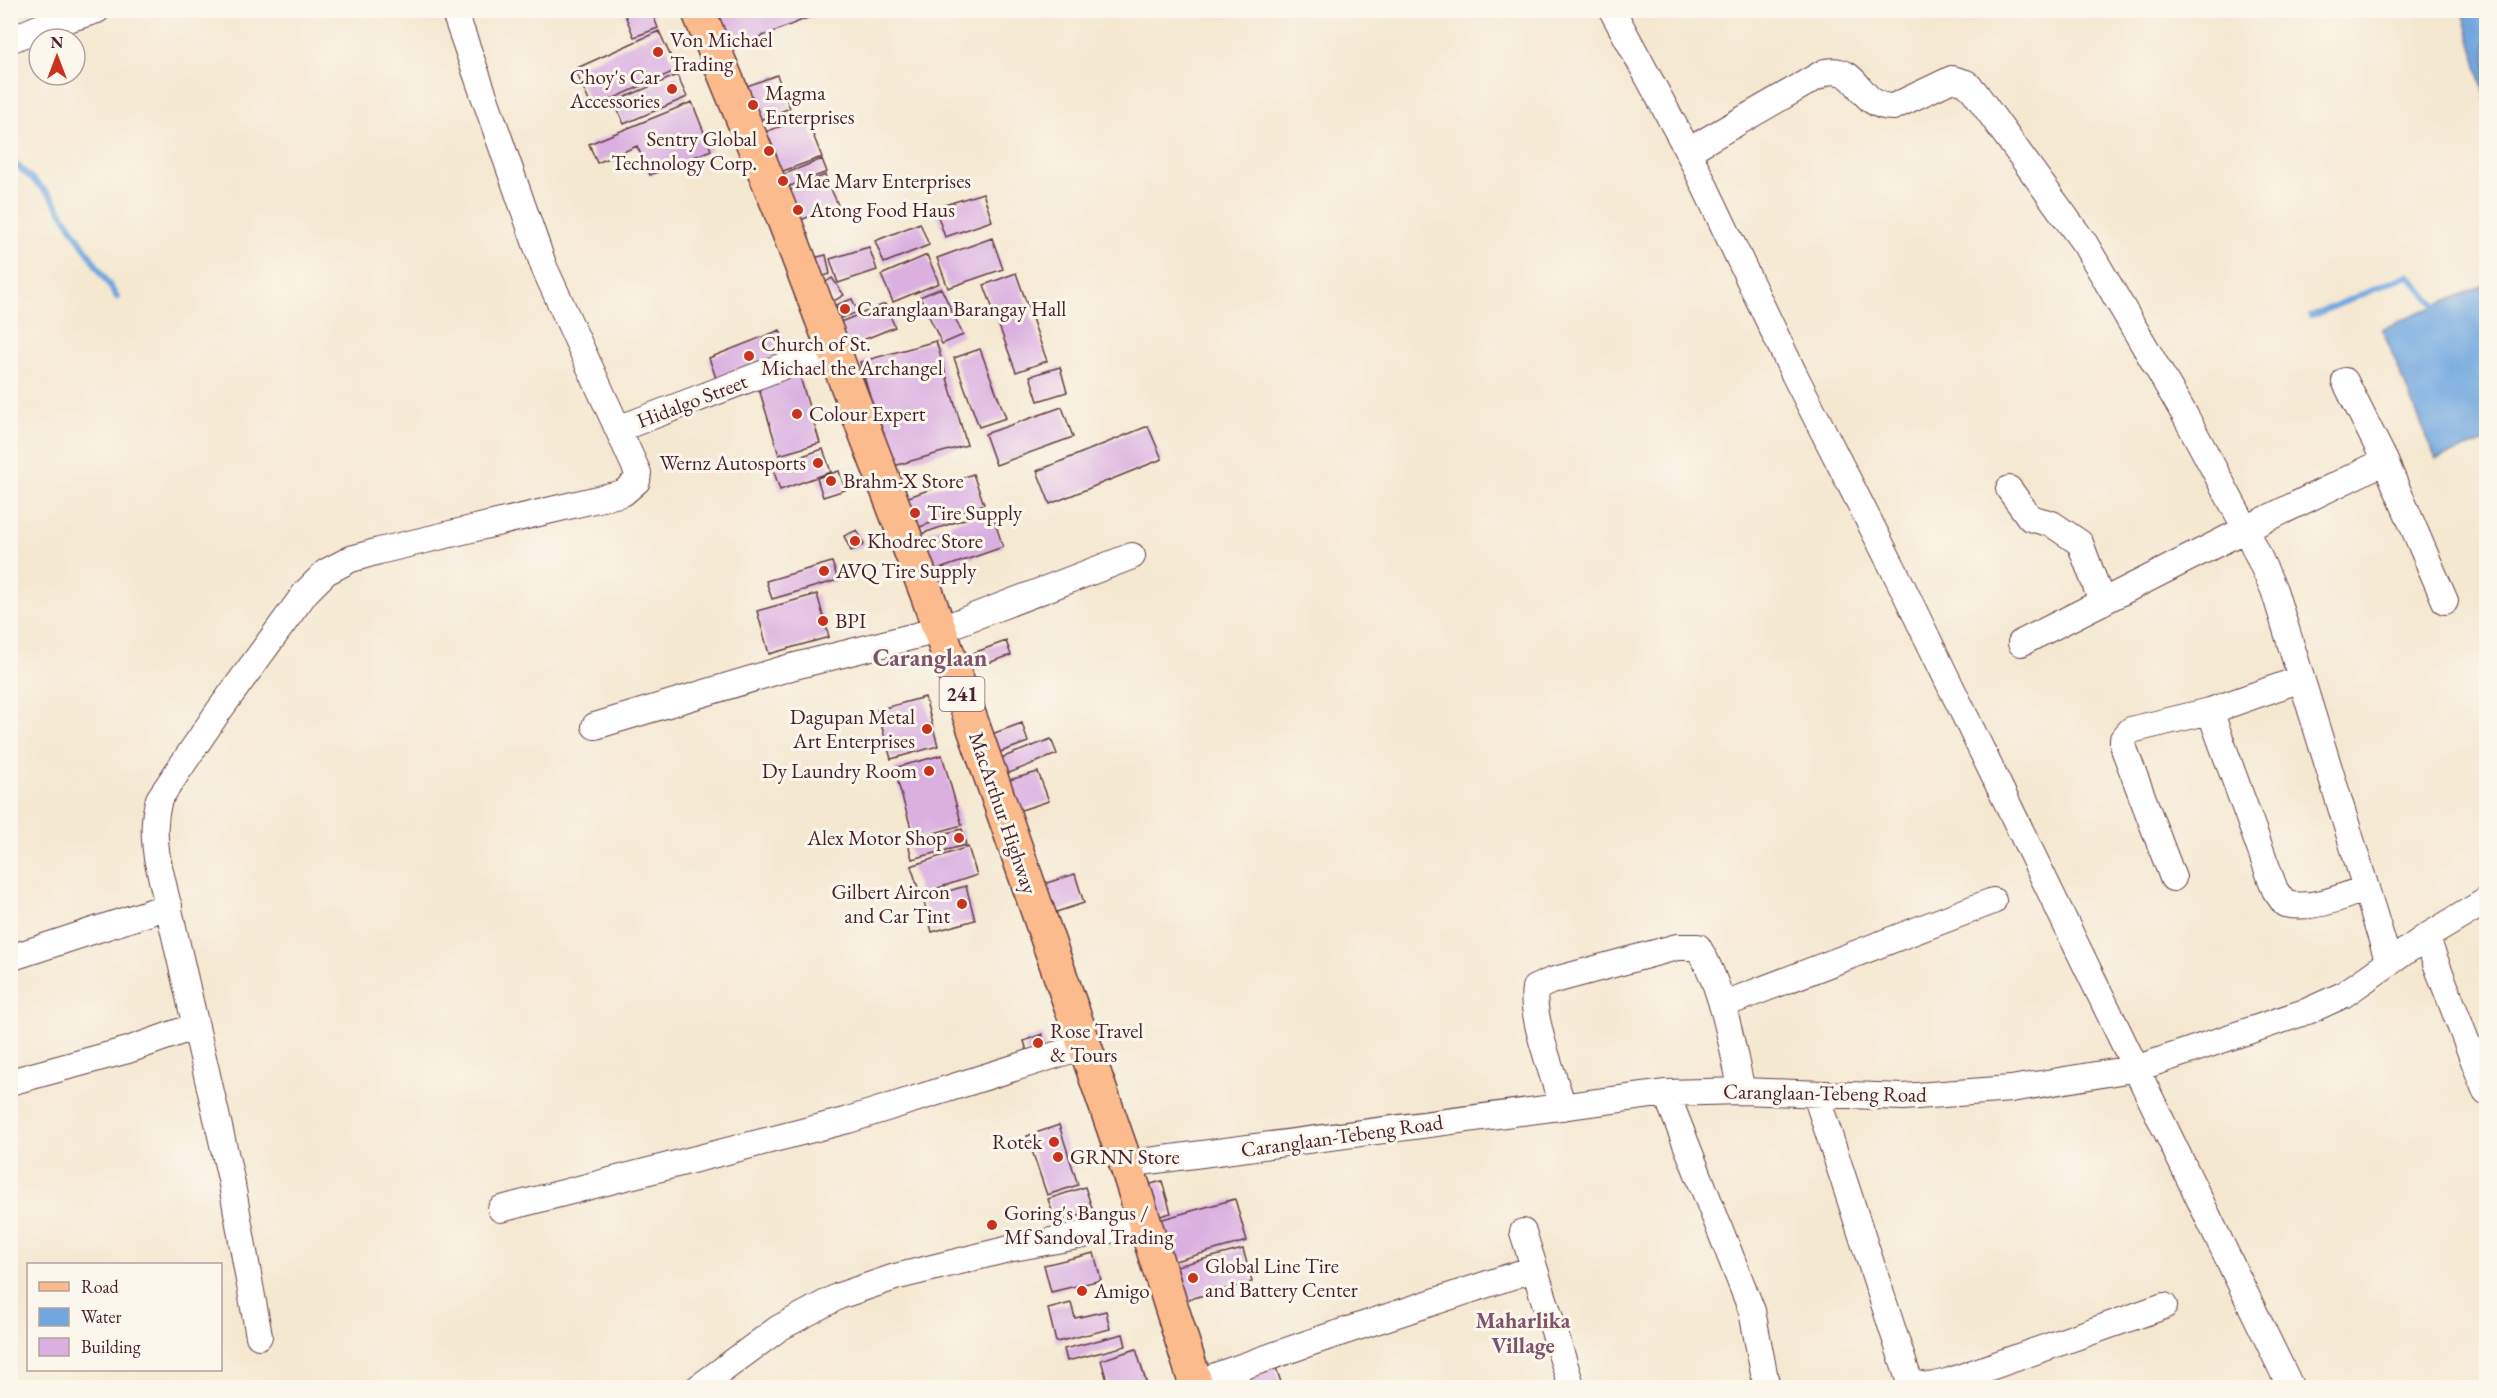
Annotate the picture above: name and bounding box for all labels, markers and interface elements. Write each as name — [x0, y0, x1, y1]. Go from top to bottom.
place label: Von Michael Trading — [670, 26, 773, 77]
north arrow — [27, 27, 87, 87]
text: N — [51, 32, 64, 53]
marker: Von Michael Trading — [651, 45, 665, 59]
place label: Choy's Car Accessories — [569, 63, 660, 114]
place label: Magma Enterprises — [765, 79, 855, 130]
marker: Choy's Car Accessories — [665, 82, 679, 96]
marker: Magma Enterprises — [746, 98, 760, 112]
place label: Sentry Global Technology Corp. — [611, 125, 757, 176]
marker: Sentry Global Technology Corp. — [762, 144, 776, 158]
place label: Mae Marv Enterprises — [795, 167, 971, 194]
marker: Mae Marv Enterprises — [776, 174, 790, 188]
place label: Atong Food Haus — [809, 196, 955, 223]
marker: Atong Food Haus — [791, 203, 805, 217]
place label: Caranglaan Barangay Hall — [857, 295, 1066, 322]
marker: Caranglaan Barangay Hall — [838, 302, 852, 316]
place label: Church of St. Michael the Archangel — [761, 330, 943, 381]
marker: Church of St. Michael the Archangel — [742, 349, 756, 363]
street label: Hidalgo Street — [633, 367, 751, 434]
place label: Colour Expert — [809, 400, 926, 427]
marker: Colour Expert — [790, 407, 804, 421]
place label: Wernz Autosports — [659, 449, 806, 476]
marker: Wernz Autosports — [811, 456, 825, 470]
place label: Brahm-X Store — [843, 467, 964, 494]
marker: Brahm-X Store — [824, 474, 838, 488]
place label: Tire Supply — [927, 499, 1023, 526]
marker: Tire Supply — [908, 506, 922, 520]
place label: Khodrec Store — [867, 527, 983, 554]
marker: Khodrec Store — [848, 534, 862, 548]
place label: AVQ Tire Supply — [835, 557, 977, 585]
marker: AVQ Tire Supply — [817, 564, 831, 578]
place label: BPI — [835, 607, 866, 634]
marker: BPI — [816, 614, 830, 628]
district label: Caranglaan — [873, 642, 988, 674]
road number: 241 — [940, 677, 984, 711]
place label: Dagupan Metal Art Enterprises — [790, 703, 915, 754]
marker: Dagupan Metal Art Enterprises — [920, 722, 934, 736]
street label: MacArthur Highway — [963, 728, 1044, 898]
place label: Dy Laundry Room — [762, 757, 917, 784]
marker: Dy Laundry Room — [922, 764, 936, 778]
place label: Alex Motor Shop — [806, 824, 947, 851]
marker: Alex Motor Shop — [952, 831, 966, 845]
place label: Gilbert Aircon and Car Tint — [831, 878, 950, 929]
marker: Gilbert Aircon and Car Tint — [955, 897, 969, 911]
place label: Rose Travel & Tours — [1050, 1017, 1143, 1068]
marker: Rose Travel & Tours — [1031, 1036, 1045, 1050]
street label: Caranglaan-Tebeng Road — [1723, 1077, 1927, 1108]
street label: Caranglaan-Tebeng Road — [1239, 1108, 1445, 1163]
place label: Rotek — [992, 1128, 1043, 1155]
marker: Rotek — [1047, 1135, 1061, 1149]
place label: GRNN Store — [1070, 1143, 1180, 1170]
marker: GRNN Store — [1051, 1150, 1065, 1164]
place label: Goring's Bangus / Mf Sandoval Trading — [1004, 1199, 1174, 1250]
marker: Goring's Bangus / Mf Sandoval Trading — [985, 1218, 999, 1232]
place label: Global Line Tire and Battery Center — [1205, 1252, 1358, 1303]
legend — [27, 1263, 222, 1371]
marker: Global Line Tire and Battery Center — [1186, 1271, 1200, 1285]
text: Road — [81, 1275, 120, 1298]
place label: Amigo — [1093, 1277, 1150, 1304]
marker: Amigo — [1075, 1284, 1089, 1298]
text: Water — [81, 1305, 122, 1328]
district label: Maharlika Village — [1476, 1306, 1571, 1360]
text: Building — [81, 1335, 141, 1358]

